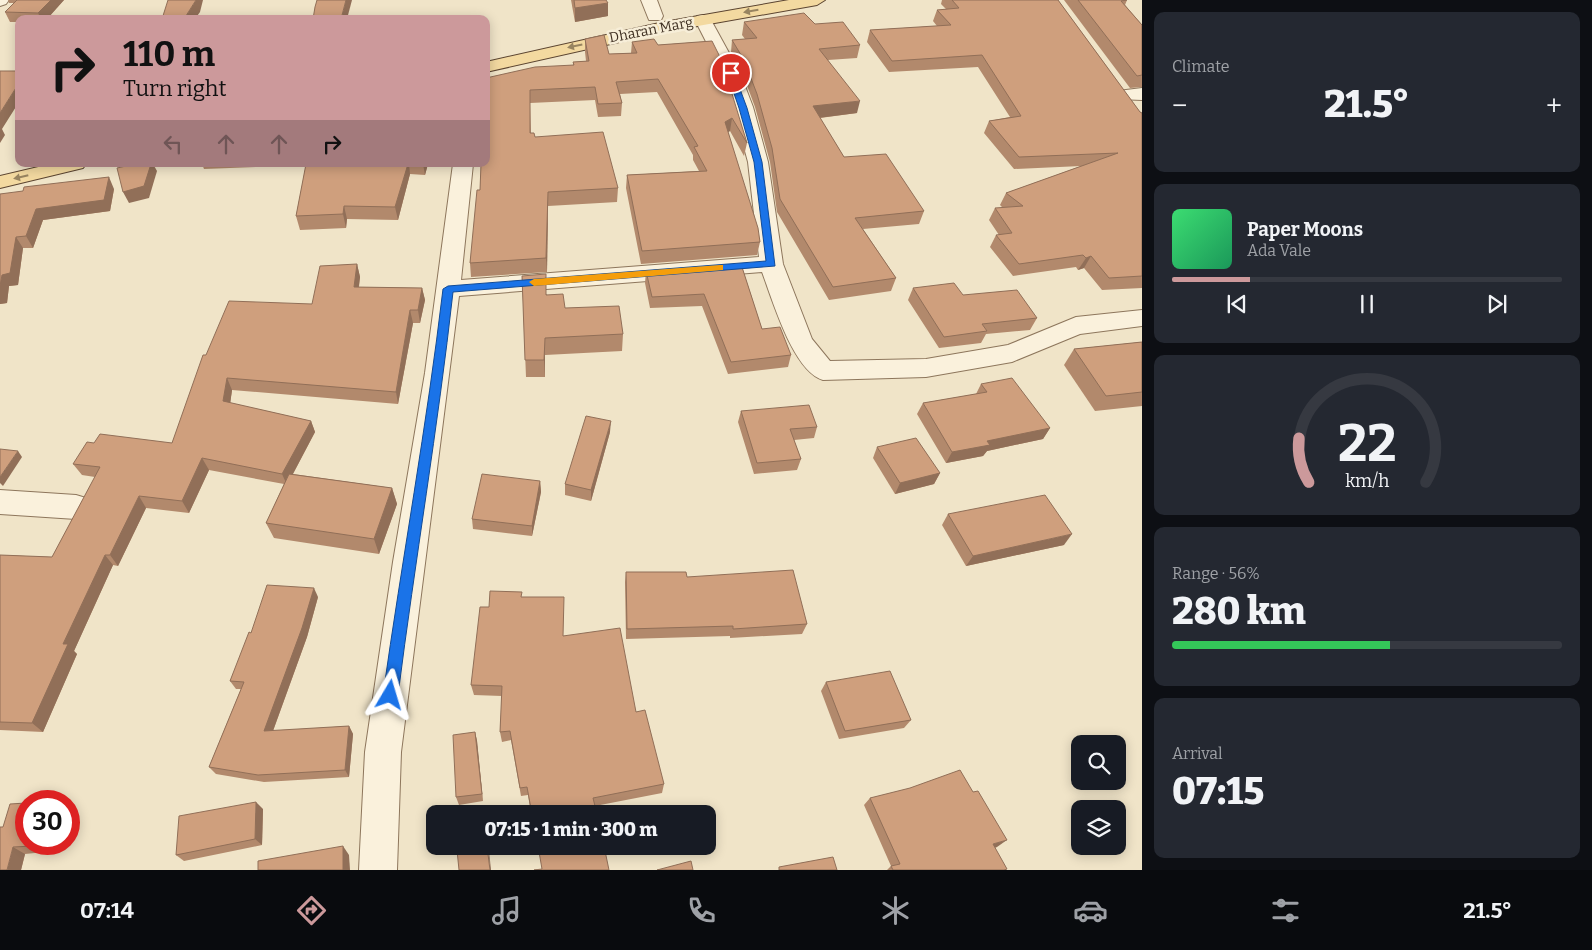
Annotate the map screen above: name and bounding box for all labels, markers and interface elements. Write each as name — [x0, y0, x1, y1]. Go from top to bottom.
one-way arrow — [743, 8, 759, 16]
street label: Dharan Marg — [608, 14, 695, 46]
text: 110 m — [123, 33, 215, 75]
icon: right — [40, 35, 105, 100]
one-way arrow — [567, 42, 582, 50]
pin — [710, 52, 752, 94]
text: Climate — [1172, 57, 1230, 76]
icon: arrive — [717, 59, 745, 87]
text: Turn right — [123, 75, 226, 102]
text: 21.5° — [1324, 81, 1410, 127]
text: − — [1172, 89, 1187, 122]
text: + — [1546, 89, 1562, 122]
icon: left — [159, 130, 187, 158]
icon: ahead — [212, 130, 240, 158]
icon: ahead — [265, 130, 293, 158]
icon: right — [318, 130, 346, 158]
one-way arrow — [14, 173, 29, 181]
text: Paper Moons — [1247, 218, 1363, 241]
text: Ada Vale — [1247, 241, 1311, 260]
icon: previous — [1223, 290, 1251, 318]
icon: pause — [1353, 290, 1381, 318]
icon: next — [1483, 290, 1511, 318]
text: 22 — [1338, 412, 1396, 475]
text: km/h — [1345, 470, 1389, 492]
text: Range · 56% — [1172, 564, 1260, 583]
text: 280 km — [1172, 588, 1306, 634]
position arrow — [363, 668, 415, 720]
map controls — [1071, 735, 1126, 855]
button: search — [1071, 735, 1126, 790]
text: Arrival — [1172, 744, 1223, 763]
text: 07:15 — [1172, 768, 1264, 814]
speed limit sign: 30 — [15, 790, 80, 855]
button: layers — [1071, 800, 1126, 855]
text: 07:15 · 1 min · 300 m — [485, 818, 657, 841]
icon: directions — [294, 893, 329, 928]
icon: music — [489, 893, 524, 928]
icon: phone — [684, 893, 719, 928]
icon: climate — [878, 893, 913, 928]
icon: car — [1073, 893, 1108, 928]
icon: filters — [1268, 893, 1303, 928]
text: 07:14 — [80, 897, 134, 924]
text: 21.5° — [1463, 897, 1512, 924]

